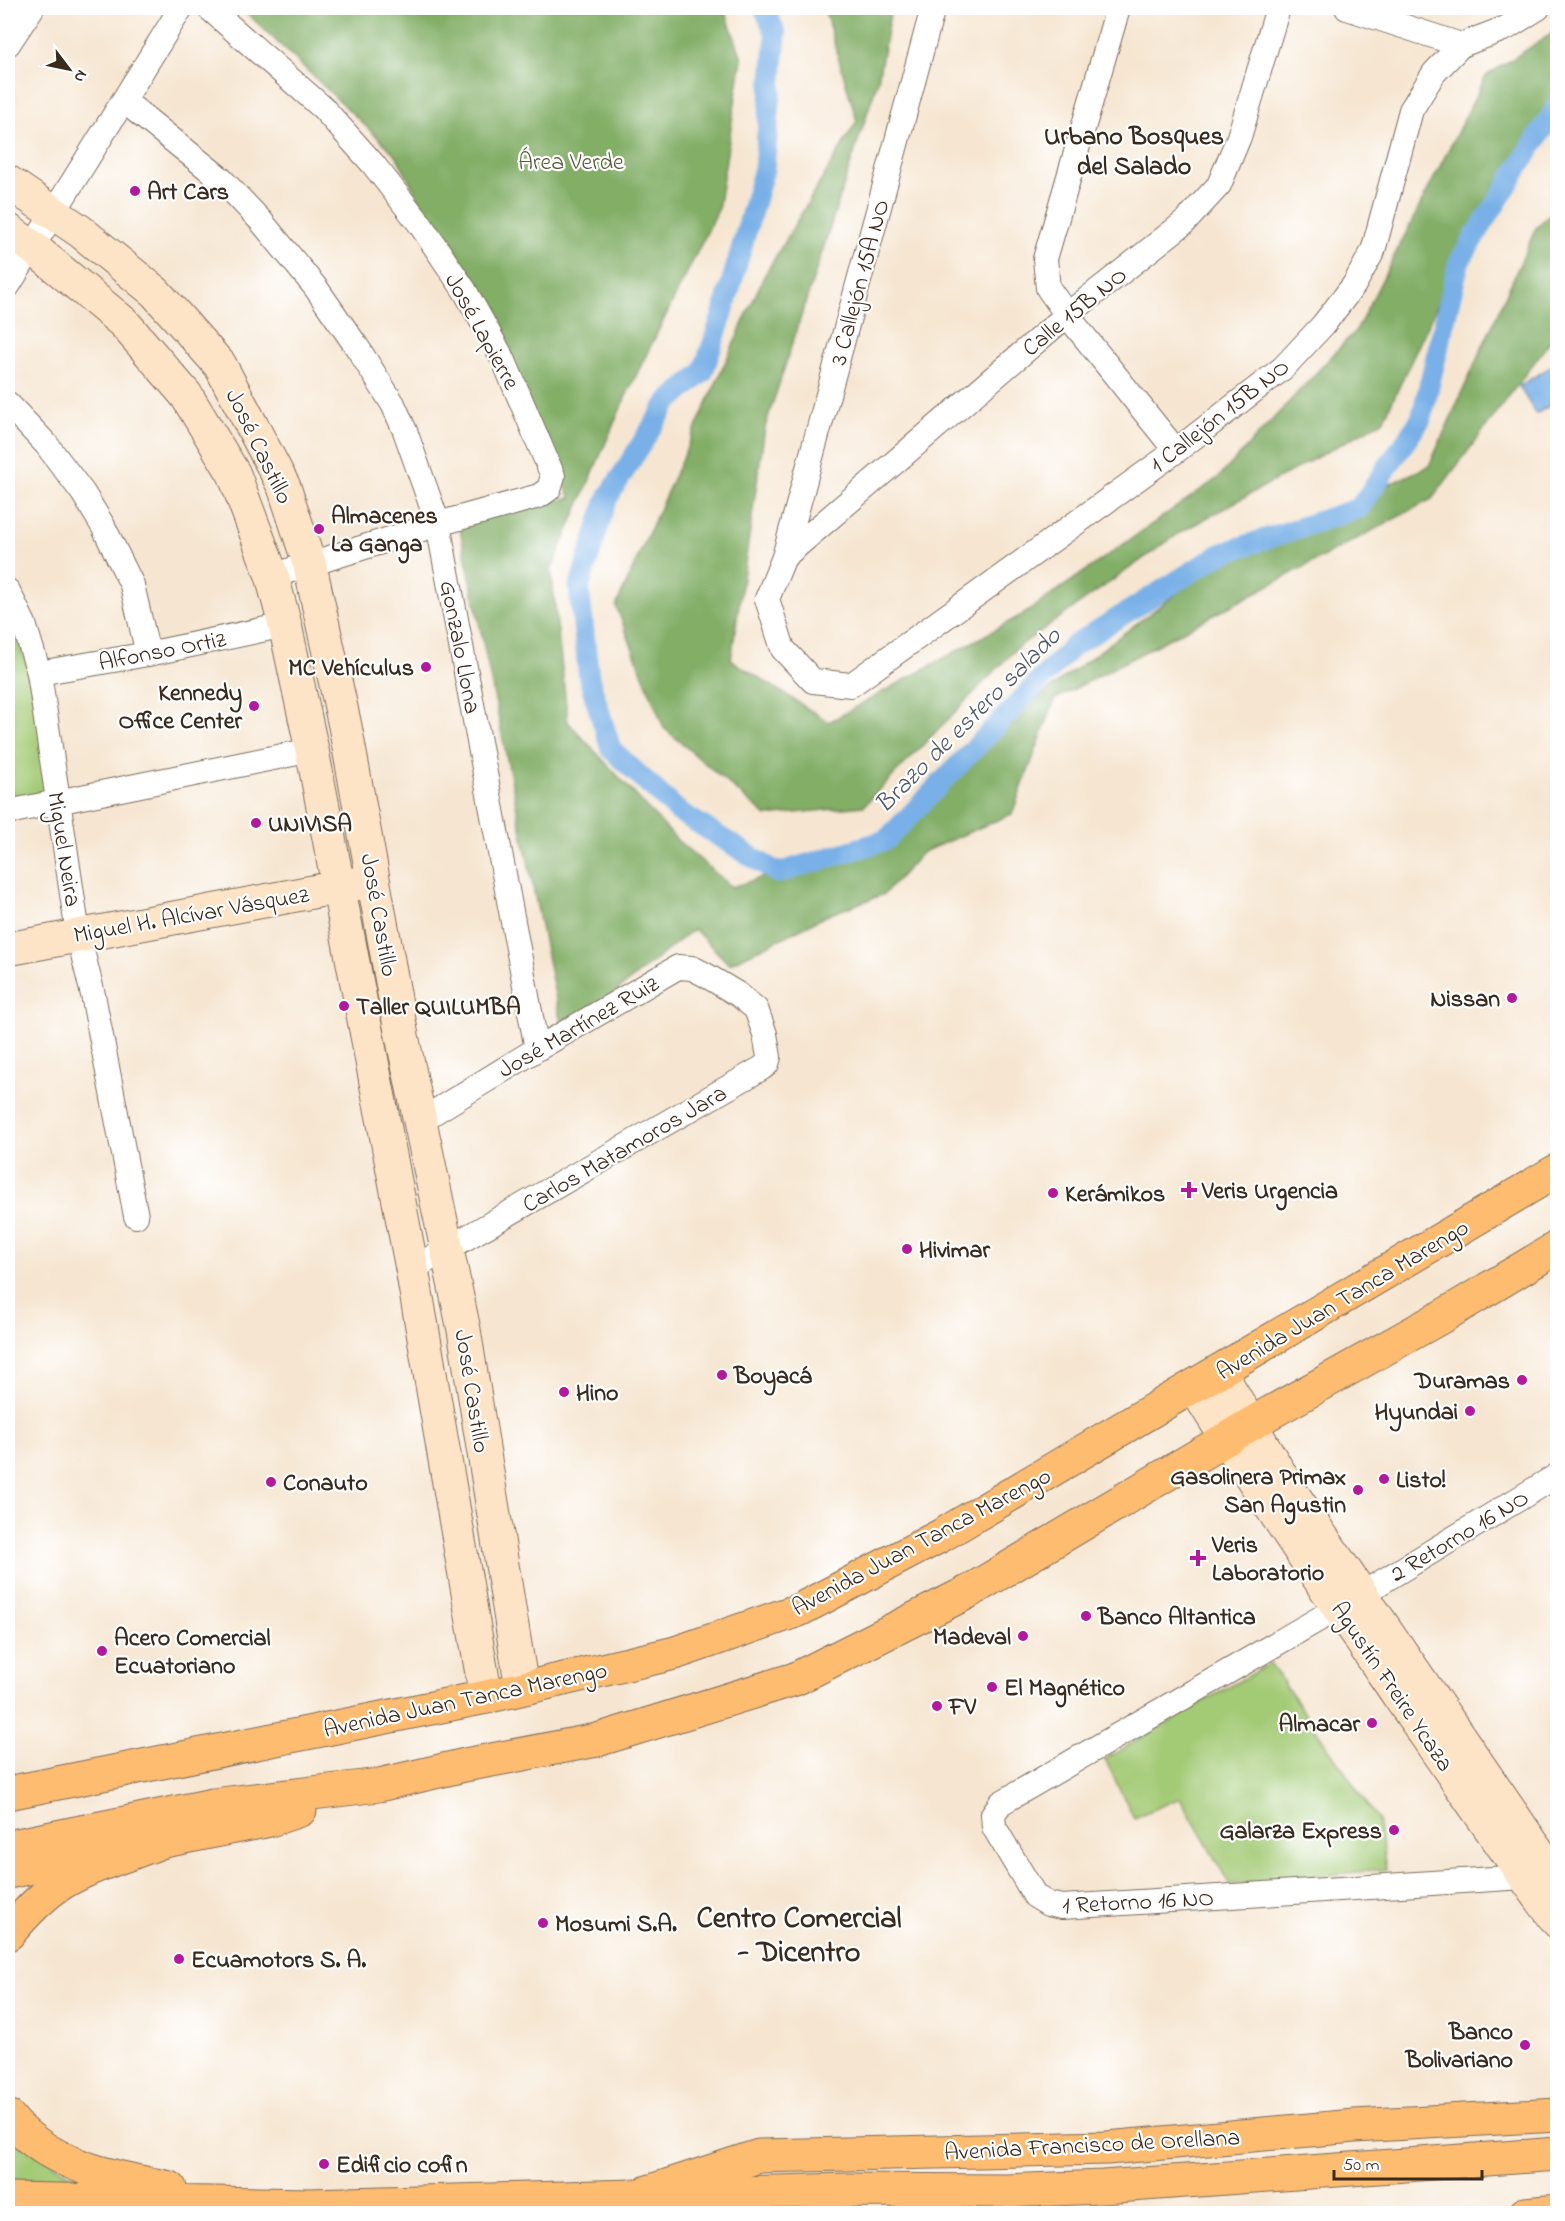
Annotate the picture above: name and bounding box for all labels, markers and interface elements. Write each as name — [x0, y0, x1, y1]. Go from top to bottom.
north arrow — [39, 39, 99, 99]
text: N — [67, 65, 93, 87]
district label: Urbano Bosques del Salado — [1044, 119, 1224, 187]
park label: Área Verde — [518, 146, 624, 181]
place label: Art Cars — [147, 176, 229, 211]
marker: Art Cars — [128, 184, 142, 198]
street label: 3 Callejón 15A NO — [822, 196, 900, 369]
street label: Calle 15B NO — [1015, 260, 1136, 366]
street label: José Lapierre — [434, 267, 527, 397]
street label: 1 Callejón 15B NO — [1143, 351, 1298, 483]
street label: José Castillo — [215, 383, 301, 511]
place label: Almacenes La Ganga — [331, 500, 438, 564]
marker: Almacenes La Ganga — [312, 522, 326, 536]
street label: Gonzalo Llona — [428, 578, 489, 717]
water label: Brazo de estero salado — [867, 618, 1072, 823]
street label: Alfonso Ortiz — [96, 623, 230, 682]
place label: MC Vehículus — [288, 652, 414, 687]
marker: MC Vehículus — [419, 660, 433, 674]
place label: Kennedy Office Center — [118, 677, 243, 740]
marker: Kennedy Office Center — [247, 699, 261, 713]
street label: Miguel Neira — [36, 789, 89, 909]
place label: UNIVISA — [268, 808, 352, 843]
marker: UNIVISA — [249, 816, 263, 830]
street label: José Castillo — [349, 851, 406, 980]
street label: Miguel H. Alcívar Vásquez — [71, 878, 313, 954]
street label: José Martínez Ruiz — [492, 967, 667, 1088]
place label: Nissan — [1430, 983, 1500, 1018]
place label: Taller QUILUMBA — [356, 991, 521, 1026]
marker: Nissan — [1505, 991, 1519, 1005]
marker: Taller QUILUMBA — [337, 999, 351, 1013]
street label: Carlos Matamoros Jara — [516, 1077, 734, 1223]
place label: Veris Urgencia — [1201, 1175, 1338, 1211]
place label: Kerámikos — [1065, 1178, 1165, 1213]
marker: Veris Urgencia — [1180, 1181, 1198, 1199]
marker: Kerámikos — [1046, 1186, 1060, 1200]
street label: Avenida Juan Tanca Marengo — [1210, 1212, 1476, 1391]
place label: Hivimar — [919, 1234, 990, 1269]
marker: Hivimar — [900, 1242, 914, 1256]
street label: José Castillo — [444, 1327, 498, 1456]
place label: Boyacá — [733, 1360, 813, 1396]
place label: Duramas — [1414, 1365, 1510, 1400]
marker: Boyacá — [715, 1368, 729, 1382]
marker: Duramas — [1515, 1373, 1529, 1387]
place label: Hino — [576, 1377, 619, 1412]
marker: Hino — [557, 1385, 571, 1399]
place label: Hyundai — [1374, 1396, 1458, 1432]
marker: Hyundai — [1463, 1404, 1477, 1418]
street label: Avenida Juan Tanca Marengo — [786, 1460, 1058, 1627]
place label: Gasolinera Primax San Agustin — [1170, 1461, 1346, 1525]
place label: Listo! — [1396, 1464, 1446, 1499]
place label: Conauto — [283, 1467, 368, 1502]
marker: Listo! — [1377, 1472, 1391, 1486]
marker: Conauto — [264, 1475, 278, 1489]
street label: 2 Retorno 16 NO — [1384, 1482, 1536, 1592]
marker: Gasolinera Primax San Agustin — [1351, 1483, 1365, 1497]
place label: Veris Laboratorio — [1211, 1529, 1324, 1592]
marker: Veris Laboratorio — [1189, 1549, 1207, 1567]
street label: Agustín Freire Ycaza — [1321, 1595, 1461, 1780]
place label: Banco Altantica — [1097, 1601, 1256, 1636]
marker: Banco Altantica — [1079, 1609, 1093, 1623]
place label: Madeval — [933, 1621, 1011, 1656]
place label: Acero Comercial Ecuatoriano — [114, 1622, 271, 1685]
marker: Madeval — [1016, 1629, 1030, 1643]
marker: Acero Comercial Ecuatoriano — [95, 1644, 109, 1658]
street label: Avenida Juan Tanca Marengo — [320, 1654, 611, 1749]
place label: El Magnético — [1004, 1672, 1125, 1708]
marker: El Magnético — [985, 1680, 999, 1694]
place label: FV — [948, 1691, 977, 1726]
marker: FV — [930, 1699, 944, 1713]
place label: Almacar — [1279, 1708, 1361, 1743]
marker: Almacar — [1365, 1716, 1379, 1730]
place label: Galarza Express — [1220, 1815, 1382, 1850]
marker: Galarza Express — [1387, 1823, 1401, 1837]
street label: 1 Retorno 16 NO — [1061, 1882, 1215, 1925]
district label: Centro Comercial - Dicentro — [696, 1898, 902, 1976]
place label: Mosumi S.A. — [555, 1908, 677, 1943]
marker: Mosumi S.A. — [536, 1916, 550, 1930]
place label: Ecuamotors S. A. — [191, 1944, 366, 1979]
marker: Ecuamotors S. A. — [172, 1952, 186, 1966]
place label: Banco Bolivariano — [1404, 2016, 1513, 2079]
marker: Banco Bolivariano — [1518, 2038, 1532, 2052]
street label: Avenida Francisco de Orellana — [943, 2121, 1241, 2172]
scale bar — [1334, 2143, 1482, 2181]
place label: Edificio cofin — [336, 2149, 468, 2184]
text: 50 m — [1343, 2153, 1380, 2179]
marker: Edificio cofin — [317, 2157, 331, 2171]

